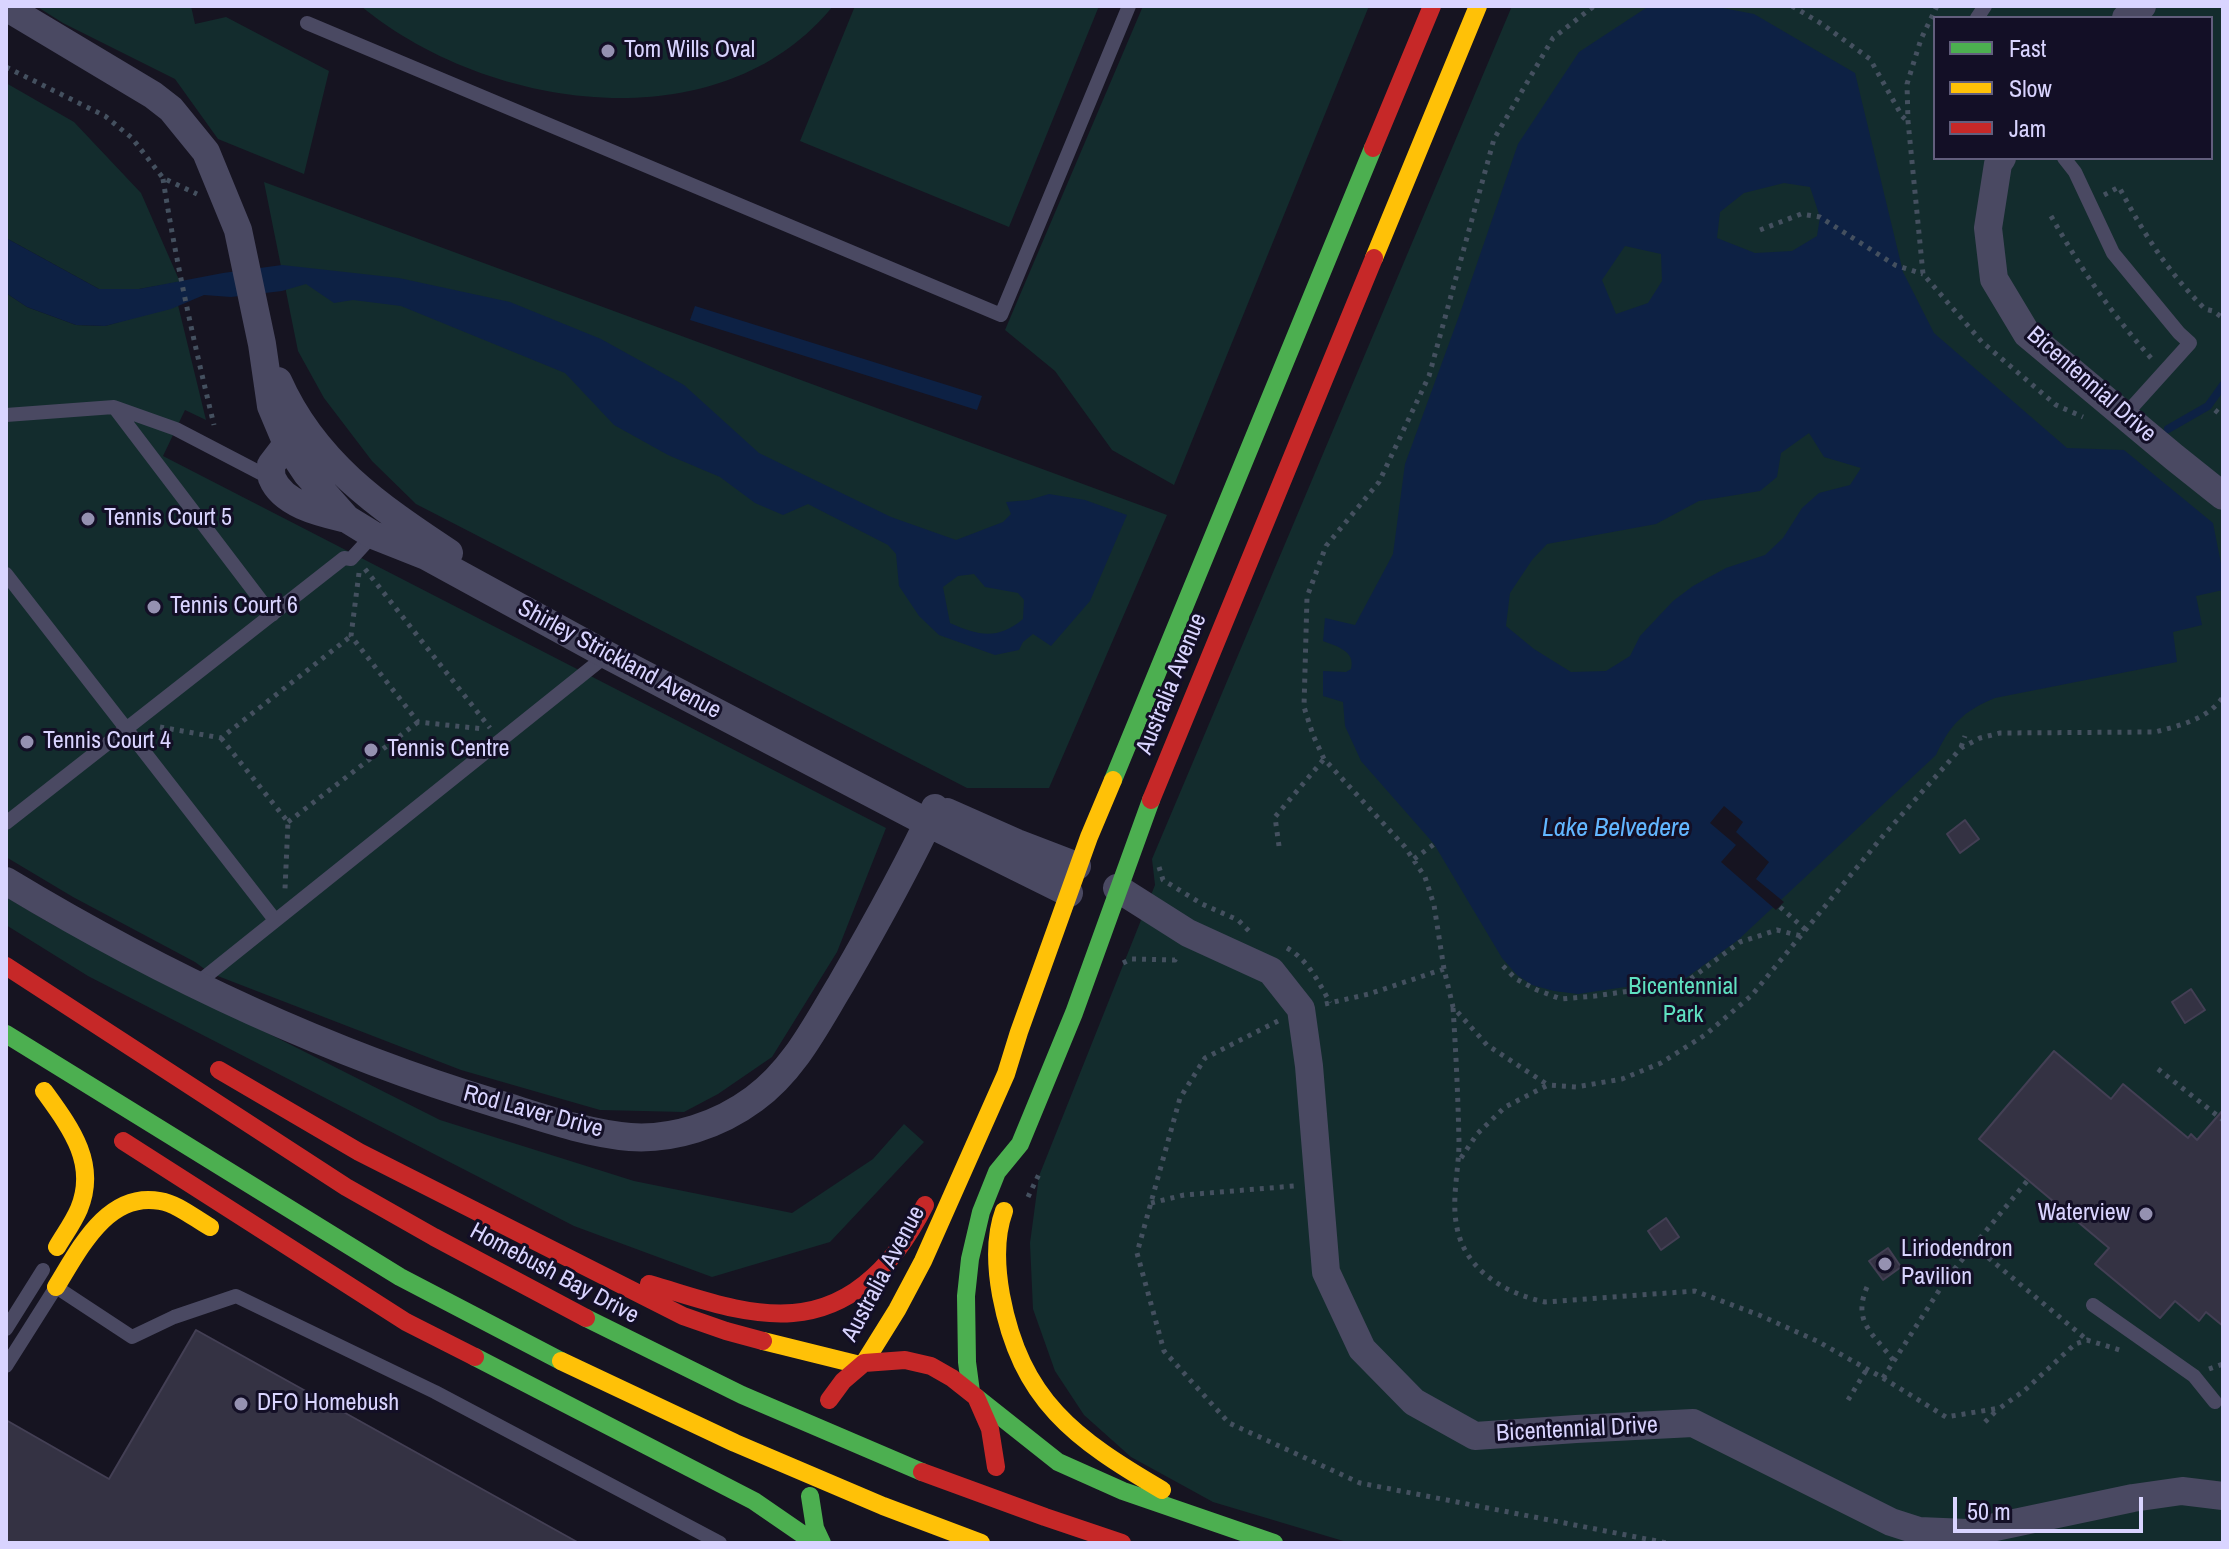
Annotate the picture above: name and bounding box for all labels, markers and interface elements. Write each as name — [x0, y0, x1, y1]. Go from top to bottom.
legend — [1933, 16, 2213, 160]
text: Fast — [2009, 32, 2046, 64]
place label: Tom Wills Oval — [624, 37, 755, 65]
marker: Tom Wills Oval — [599, 42, 617, 60]
text: Slow — [2009, 72, 2052, 104]
text: Jam — [2009, 112, 2046, 144]
street label: Bicentennial Drive — [2020, 321, 2162, 449]
place label: Tennis Court 5 — [104, 505, 232, 533]
marker: Tennis Court 5 — [79, 510, 97, 528]
place label: Tennis Court 6 — [170, 593, 298, 621]
street label: Shirley Strickland Avenue — [512, 594, 726, 726]
marker: Tennis Court 6 — [145, 598, 163, 616]
street label: Australia Avenue — [1131, 609, 1213, 759]
place label: Tennis Court 4 — [43, 728, 171, 756]
marker: Tennis Court 4 — [18, 733, 36, 751]
place label: Tennis Centre — [387, 736, 510, 764]
marker: Tennis Centre — [362, 741, 380, 759]
water label: Lake Belvedere — [1542, 813, 1690, 845]
park label: Bicentennial Park — [1628, 974, 1738, 1030]
street label: Rod Laver Drive — [460, 1080, 606, 1144]
place label: Waterview — [2038, 1200, 2130, 1228]
street label: Australia Avenue — [836, 1201, 932, 1347]
marker: Waterview — [2137, 1205, 2155, 1223]
street label: Homebush Bay Drive — [465, 1217, 643, 1331]
place label: Liriodendron Pavilion — [1901, 1236, 2013, 1292]
marker: Liriodendron Pavilion — [1876, 1255, 1894, 1273]
place label: DFO Homebush — [257, 1390, 399, 1418]
marker: DFO Homebush — [232, 1395, 250, 1413]
street label: Bicentennial Drive — [1495, 1411, 1659, 1449]
scale bar — [1957, 1481, 2147, 1531]
text: 50 m — [1967, 1495, 2011, 1527]

